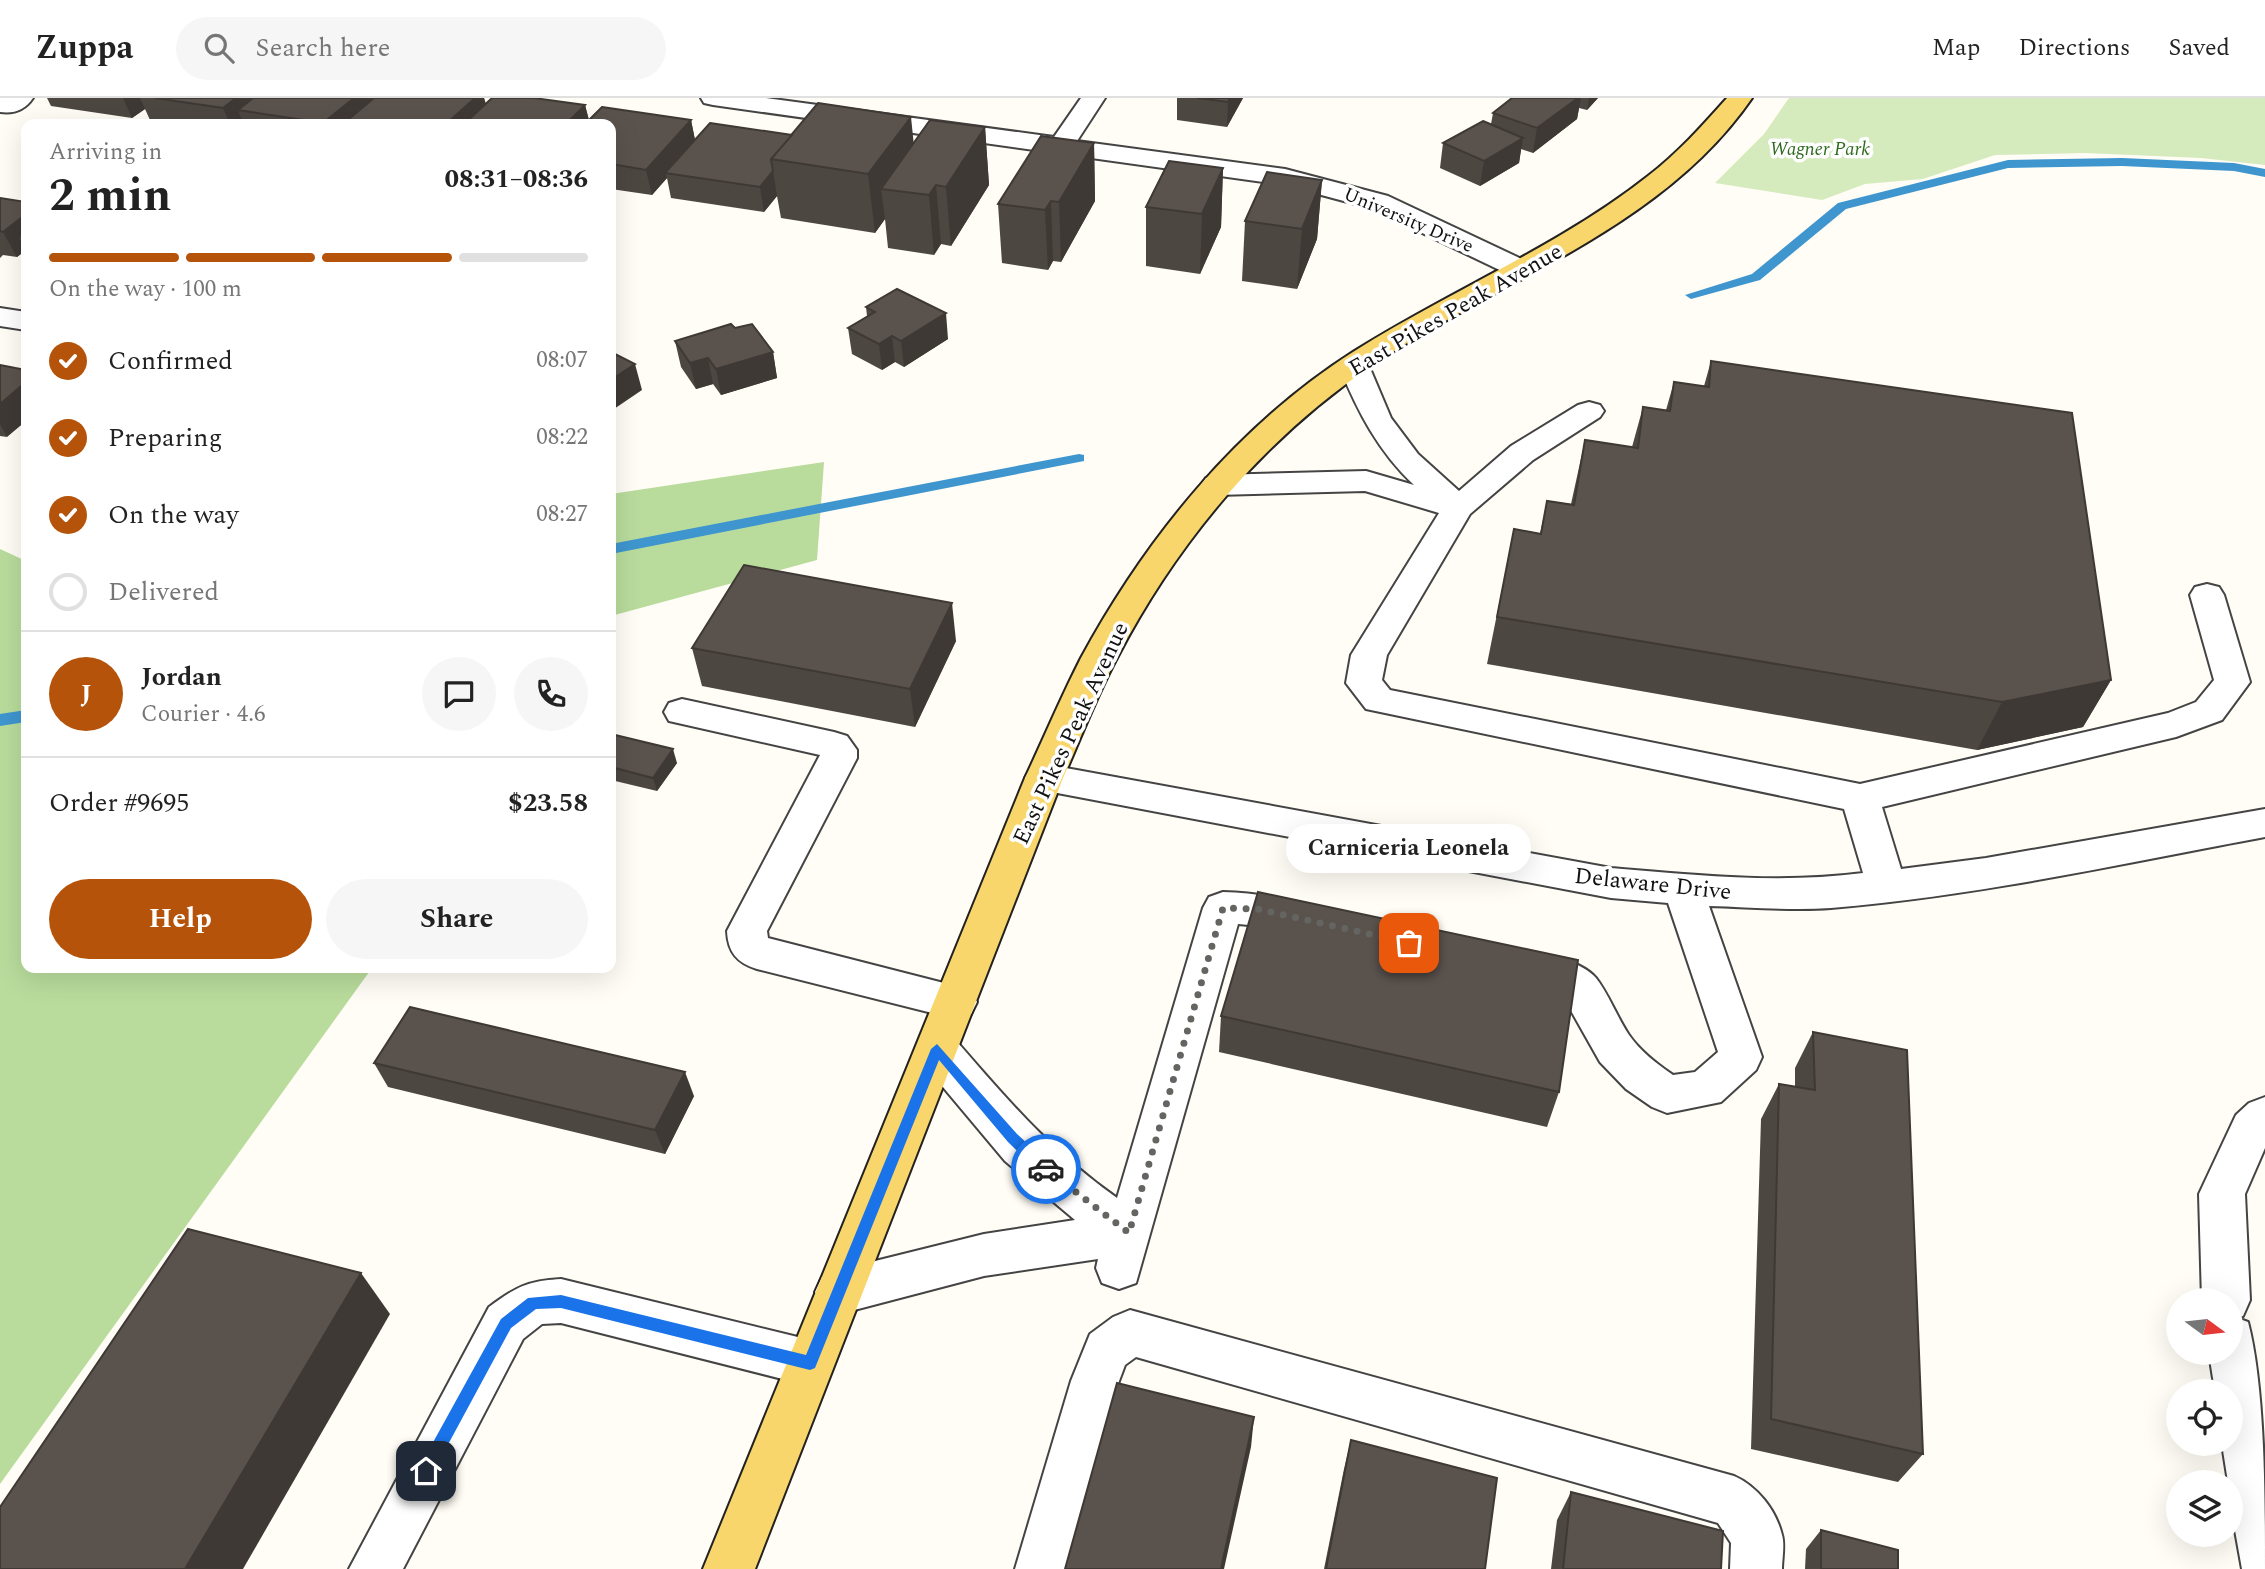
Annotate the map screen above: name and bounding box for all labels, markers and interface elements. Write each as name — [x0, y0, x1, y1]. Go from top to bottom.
search box — [176, 17, 666, 80]
text: Zuppa — [35, 23, 134, 73]
text: Search here — [256, 28, 390, 68]
icon: search — [200, 29, 238, 67]
text: Map — [1932, 30, 1980, 66]
text: Directions — [2018, 30, 2130, 66]
text: Saved — [2168, 30, 2230, 66]
text: Arriving in — [49, 135, 162, 170]
park label: Wagner Park — [1770, 135, 1870, 164]
text: 08:31–08:36 — [444, 159, 588, 199]
text: 2 min — [49, 161, 171, 231]
street label: University Drive — [1339, 180, 1478, 261]
street label: East Pikes Peak Avenue — [1342, 235, 1569, 386]
text: On the way · 100 m — [49, 272, 242, 307]
text: Confirmed — [108, 341, 233, 381]
icon: check — [49, 342, 87, 380]
text: 08:07 — [536, 343, 588, 378]
text: Preparing — [108, 418, 222, 458]
icon: check — [49, 419, 87, 457]
text: 08:22 — [536, 420, 588, 455]
text: On the way — [108, 495, 239, 535]
icon: check — [49, 496, 87, 534]
text: 08:27 — [536, 497, 588, 532]
text: Delivered — [108, 572, 219, 612]
street label: East Pikes Peak Avenue — [1004, 617, 1138, 851]
text: Jordan — [141, 657, 222, 697]
button: chat — [422, 657, 496, 731]
button: phone — [514, 657, 588, 731]
text: J — [80, 674, 92, 714]
text: Courier · 4.6 — [141, 697, 266, 732]
text: Order #9695 — [49, 783, 189, 823]
text: $23.58 — [508, 783, 588, 823]
callout: Carniceria Leonela — [1286, 824, 1532, 873]
text: Carniceria Leonela — [1308, 831, 1509, 866]
street label: Delaware Drive — [1573, 859, 1733, 910]
button: Help — [49, 879, 312, 959]
button: Share — [326, 879, 588, 959]
pin — [1379, 913, 1439, 973]
icon: bag — [1390, 924, 1428, 962]
courier — [1011, 1134, 1081, 1204]
icon: car — [1027, 1150, 1065, 1188]
north arrow — [2166, 1288, 2244, 1365]
map controls — [2166, 1288, 2243, 1547]
button: locate — [2166, 1379, 2243, 1456]
pin — [396, 1441, 456, 1501]
icon: home — [407, 1452, 445, 1490]
button: layers — [2166, 1470, 2243, 1547]

